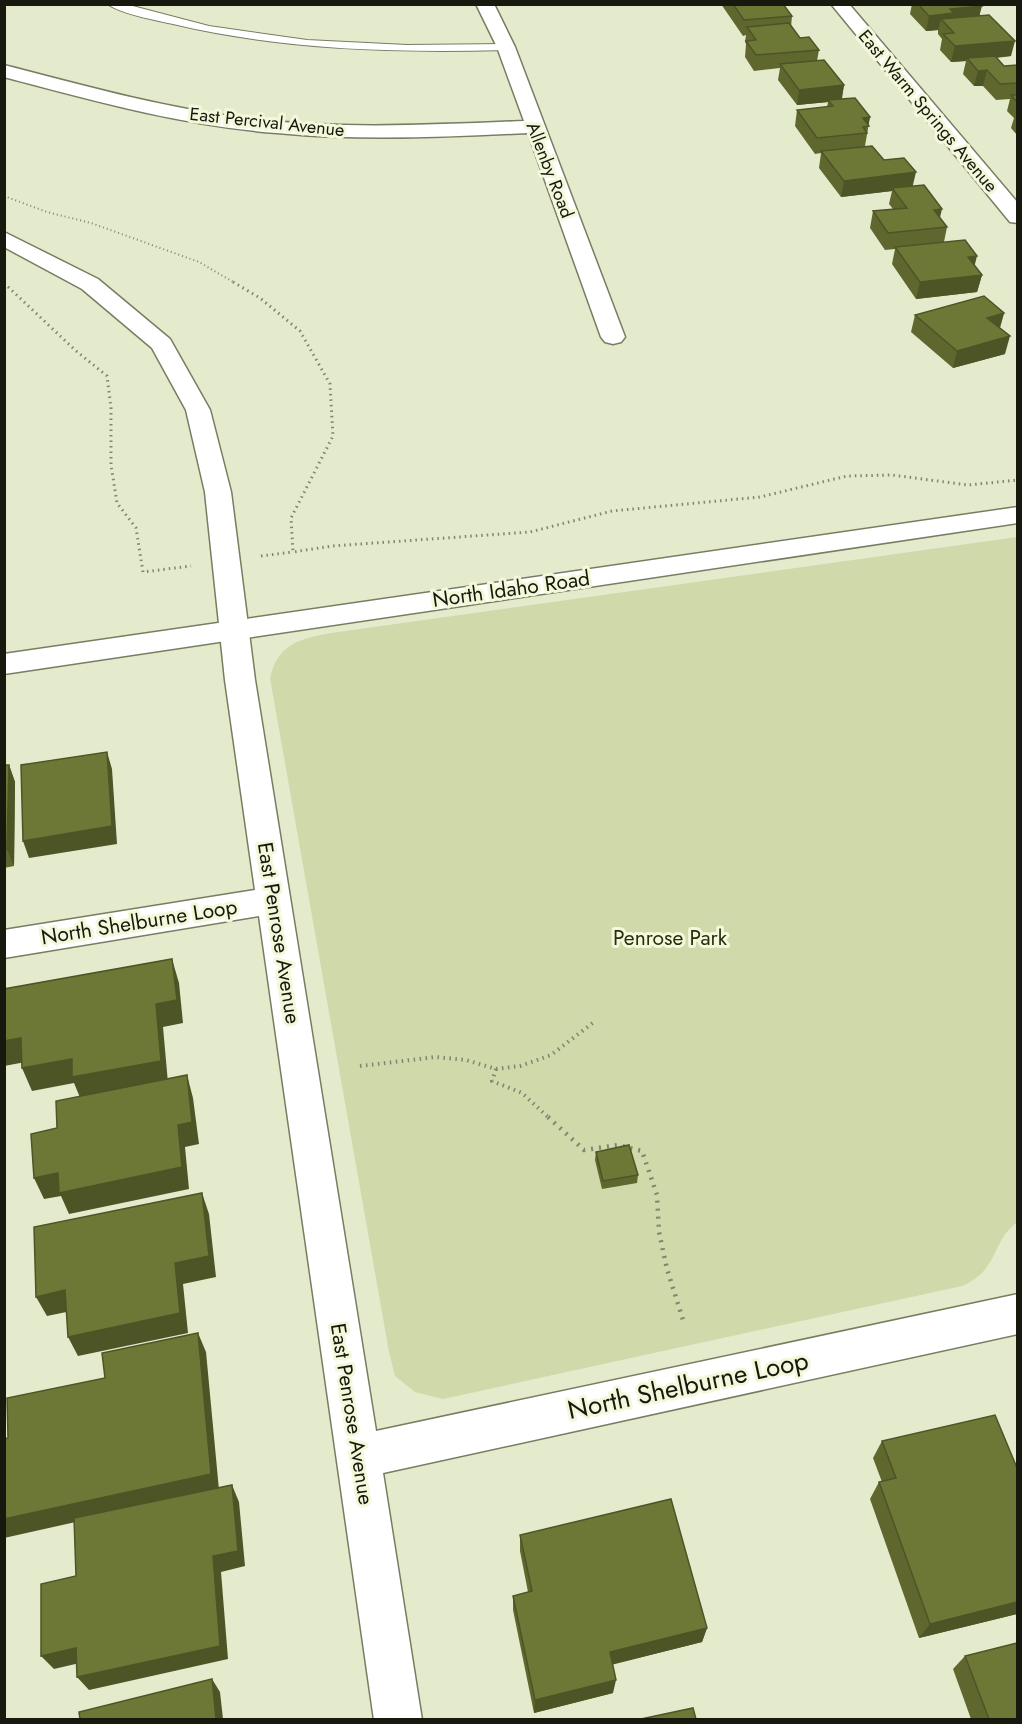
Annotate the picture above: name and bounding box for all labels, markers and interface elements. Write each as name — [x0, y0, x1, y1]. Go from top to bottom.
street label: East Warm Springs Avenue — [852, 24, 1004, 198]
street label: East Percival Avenue — [188, 101, 346, 143]
street label: Allenby Road — [520, 118, 580, 222]
street label: North Idaho Road — [430, 563, 592, 615]
street label: East Penrose Avenue — [250, 840, 308, 1026]
street label: North Shelburne Loop — [39, 892, 239, 952]
park label: Penrose Park — [613, 923, 728, 953]
street label: East Penrose Avenue — [323, 1321, 381, 1507]
street label: North Shelburne Loop — [564, 1341, 812, 1429]

